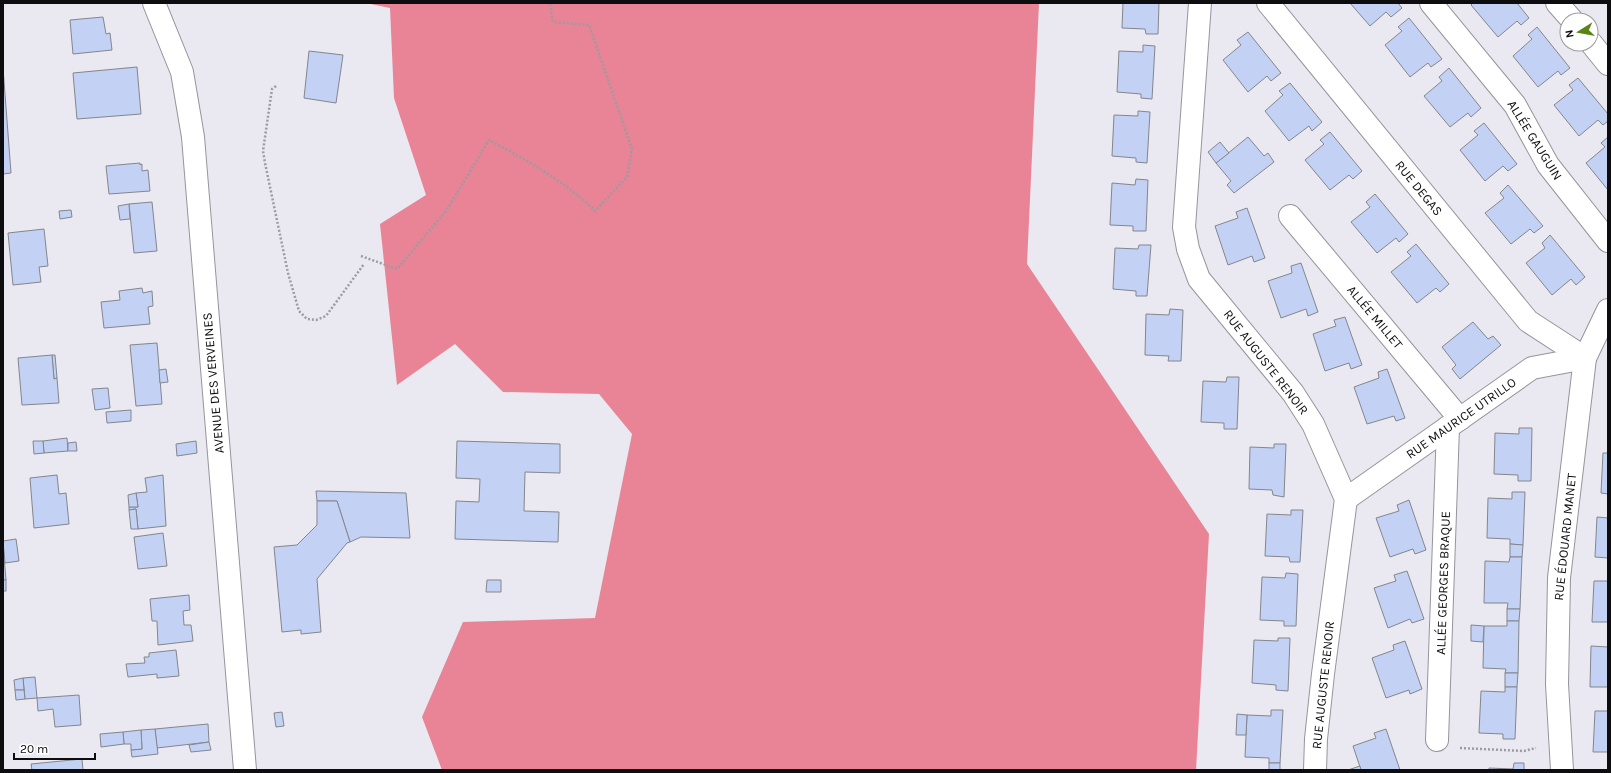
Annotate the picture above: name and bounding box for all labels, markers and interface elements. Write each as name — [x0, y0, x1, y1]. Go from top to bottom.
north arrow — [1559, 12, 1599, 52]
text: N — [1563, 29, 1577, 39]
street label: ALLÉE GAUGUIN — [1505, 96, 1567, 183]
street label: RUE DEGAS — [1392, 157, 1446, 219]
street label: ALLÉE MILLET — [1344, 281, 1408, 352]
street label: RUE AUGUSTE RENOIR — [1221, 307, 1312, 417]
street label: AVENUE DES VERVEINES — [199, 312, 227, 454]
street label: RUE MAURICE UTRILLO — [1403, 374, 1519, 462]
street label: RUE ÉDOUARD MANET — [1549, 472, 1579, 601]
street label: ALLÉE GEORGES BRAQUE — [1431, 511, 1453, 655]
street label: RUE AUGUSTE RENOIR — [1309, 620, 1337, 750]
scale bar — [14, 735, 95, 761]
text: 20 m — [20, 742, 48, 756]

